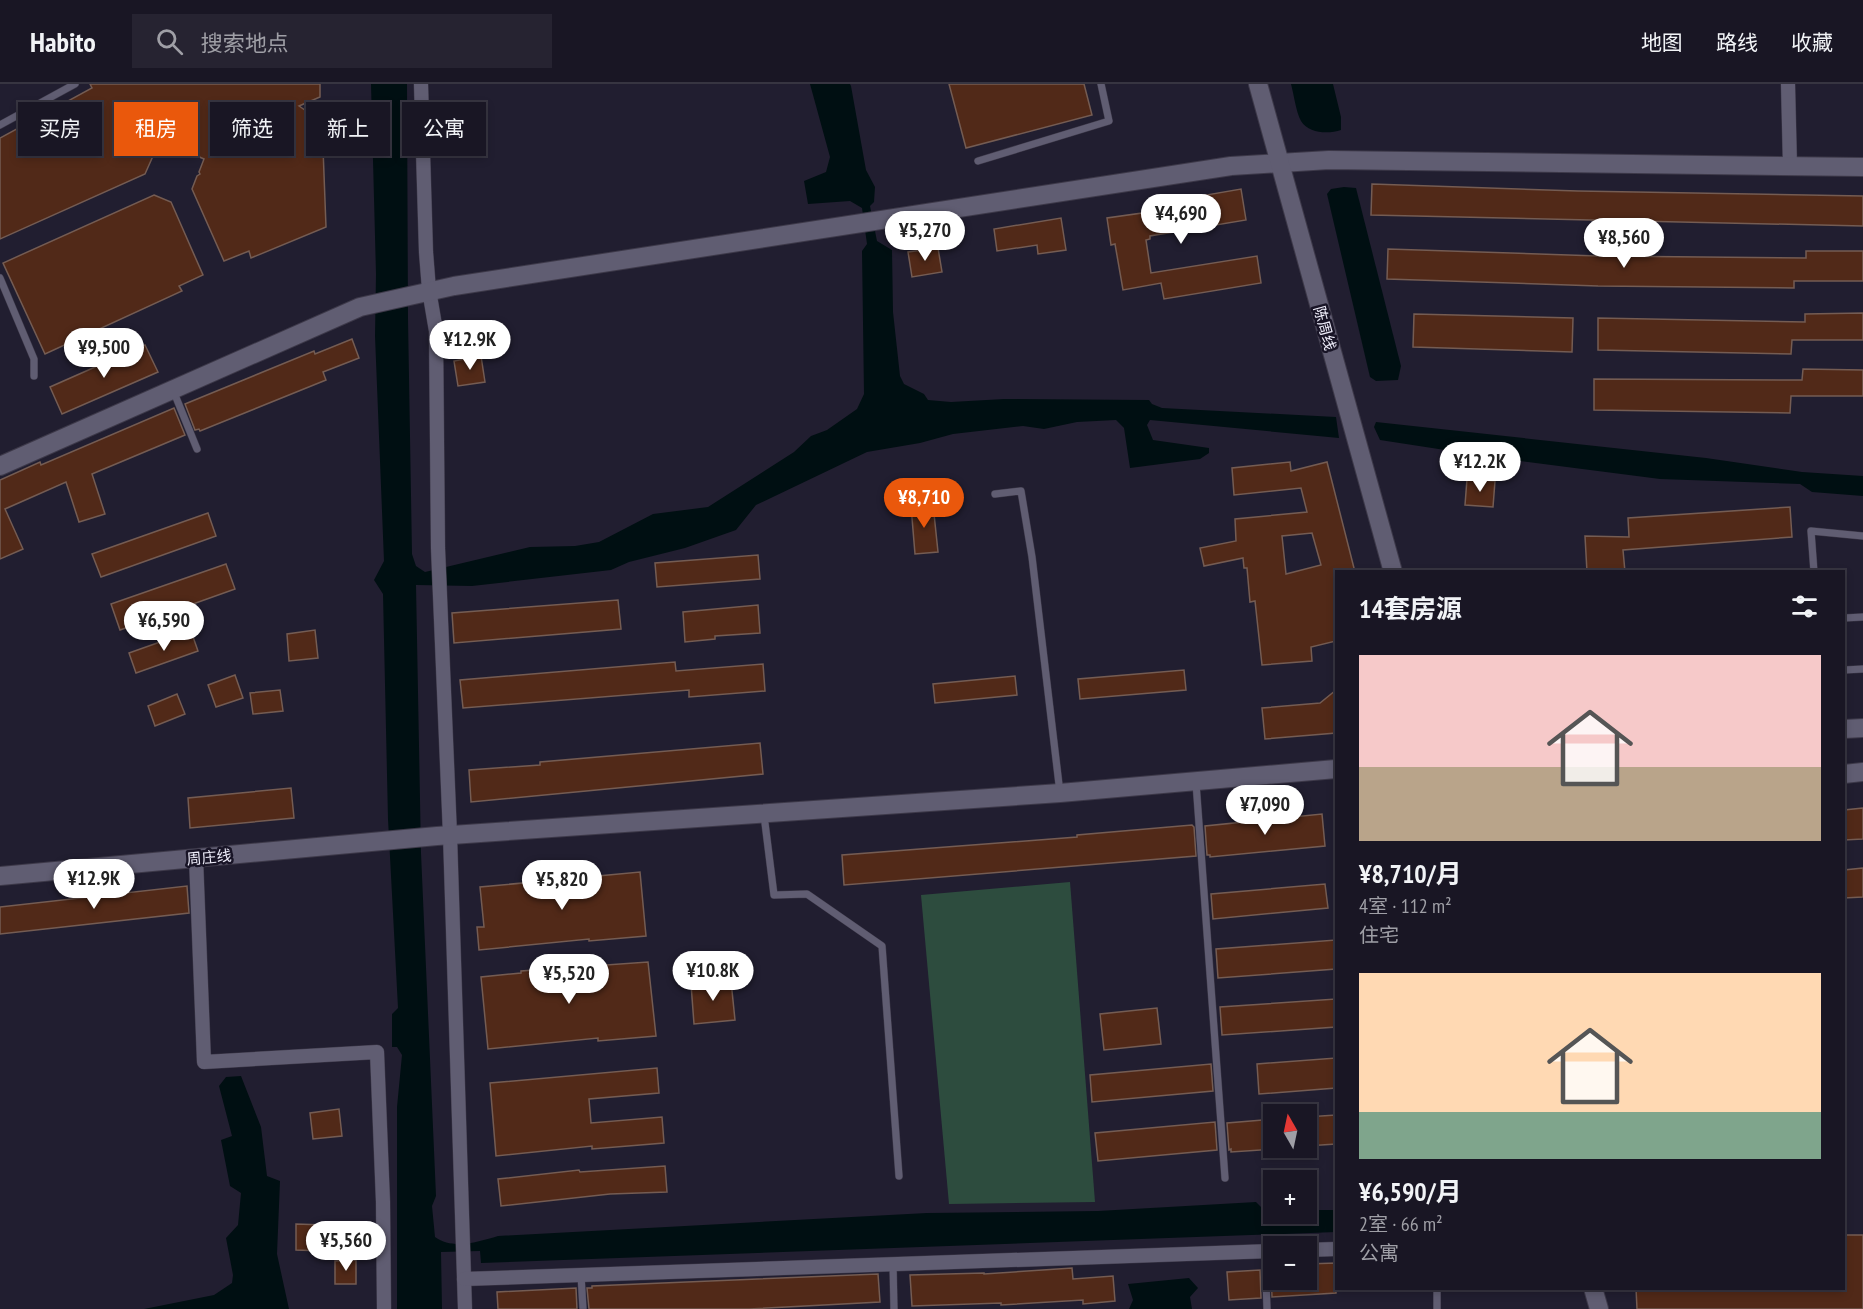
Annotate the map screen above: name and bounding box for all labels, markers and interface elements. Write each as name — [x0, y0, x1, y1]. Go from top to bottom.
search box — [132, 14, 552, 68]
text: Habito — [30, 23, 96, 60]
icon: search — [153, 25, 186, 58]
text: 搜索地点 — [201, 29, 289, 57]
text: 地图 — [1641, 29, 1683, 56]
text: 路线 — [1716, 29, 1758, 56]
text: 收藏 — [1791, 29, 1833, 56]
chip: 买房 — [18, 102, 102, 156]
chip: 租房 — [114, 102, 198, 156]
chip: 筛选 — [210, 102, 294, 156]
chip: 新上 — [306, 102, 390, 156]
chip: 公寓 — [402, 102, 486, 156]
pin: ¥4,690 — [1132, 194, 1230, 245]
text: ¥4,690 — [1155, 200, 1207, 226]
pin: ¥5,270 — [876, 211, 974, 262]
text: ¥5,270 — [899, 217, 951, 243]
pin: ¥8,560 — [1575, 218, 1673, 269]
text: ¥8,560 — [1598, 224, 1650, 250]
street label: 陈周线 — [1310, 304, 1340, 352]
pin: ¥12.9K — [421, 320, 519, 371]
text: ¥12.9K — [444, 326, 496, 352]
pin: ¥9,500 — [55, 328, 153, 379]
text: ¥9,500 — [78, 334, 130, 360]
pin: ¥12.2K — [1431, 442, 1529, 493]
text: ¥12.2K — [1454, 448, 1506, 474]
pin: ¥8,710 — [875, 478, 973, 529]
text: ¥8,710 — [898, 484, 950, 510]
icon: filters — [1788, 590, 1821, 623]
text: 14套房源 — [1359, 592, 1462, 625]
pin: ¥6,590 — [115, 601, 213, 652]
text: ¥6,590 — [138, 607, 190, 633]
icon: home — [1536, 694, 1644, 802]
pin: ¥7,090 — [1216, 785, 1314, 836]
text: ¥7,090 — [1240, 791, 1290, 817]
street label: 周庄线 — [186, 846, 232, 868]
text: ¥8,710/月 — [1359, 857, 1462, 890]
pin: ¥12.9K — [45, 859, 143, 910]
pin: ¥5,820 — [513, 860, 611, 911]
text: ¥12.9K — [68, 865, 120, 891]
text: ¥5,820 — [536, 866, 588, 892]
text: 4室 · 112 m² — [1359, 893, 1452, 919]
text: 住宅 — [1359, 922, 1399, 948]
pin: ¥10.8K — [664, 951, 762, 1002]
pin: ¥5,520 — [520, 954, 618, 1005]
text: ¥10.8K — [687, 957, 739, 983]
text: ¥5,520 — [543, 960, 595, 986]
icon: home — [1536, 1012, 1644, 1120]
north arrow — [1263, 1104, 1317, 1158]
map controls — [1263, 1104, 1317, 1290]
button: + — [1263, 1170, 1317, 1224]
text: ¥6,590/月 — [1359, 1175, 1462, 1208]
text: 2室 · 66 m² — [1359, 1211, 1443, 1237]
pin: ¥5,560 — [297, 1221, 395, 1272]
text: ¥5,560 — [320, 1227, 372, 1253]
button: − — [1263, 1236, 1317, 1290]
text: 公寓 — [1359, 1240, 1399, 1266]

